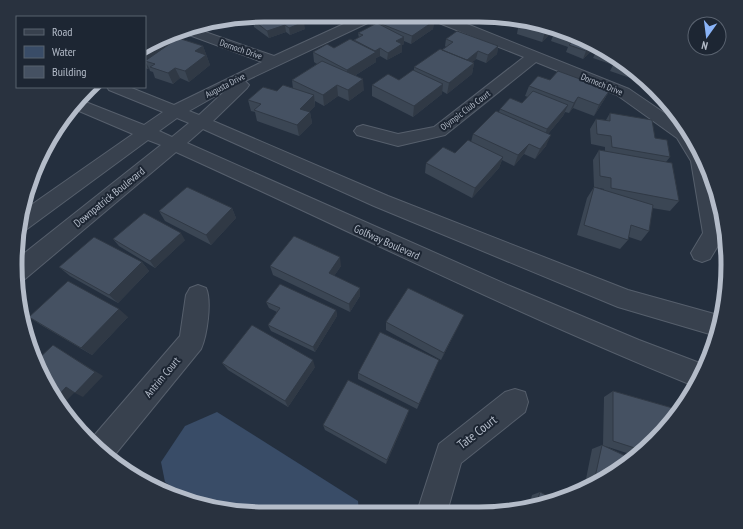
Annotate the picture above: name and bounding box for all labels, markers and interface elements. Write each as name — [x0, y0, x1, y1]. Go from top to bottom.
legend — [16, 16, 146, 88]
north arrow — [687, 16, 727, 56]
text: Road — [52, 24, 72, 39]
street label: Dornoch Drive — [218, 37, 264, 62]
text: N — [700, 38, 709, 53]
text: Water — [52, 44, 77, 59]
text: Building — [52, 64, 87, 79]
street label: Augusta Drive — [203, 70, 247, 100]
street label: Dornoch Drive — [579, 71, 625, 98]
street label: Olympic Club Court — [438, 87, 493, 132]
street label: Downpatrick Boulevard — [71, 164, 148, 230]
street label: Golfway Boulevard — [352, 221, 422, 263]
street label: Antrim Court — [141, 354, 183, 400]
street label: Tate Court — [454, 411, 501, 453]

